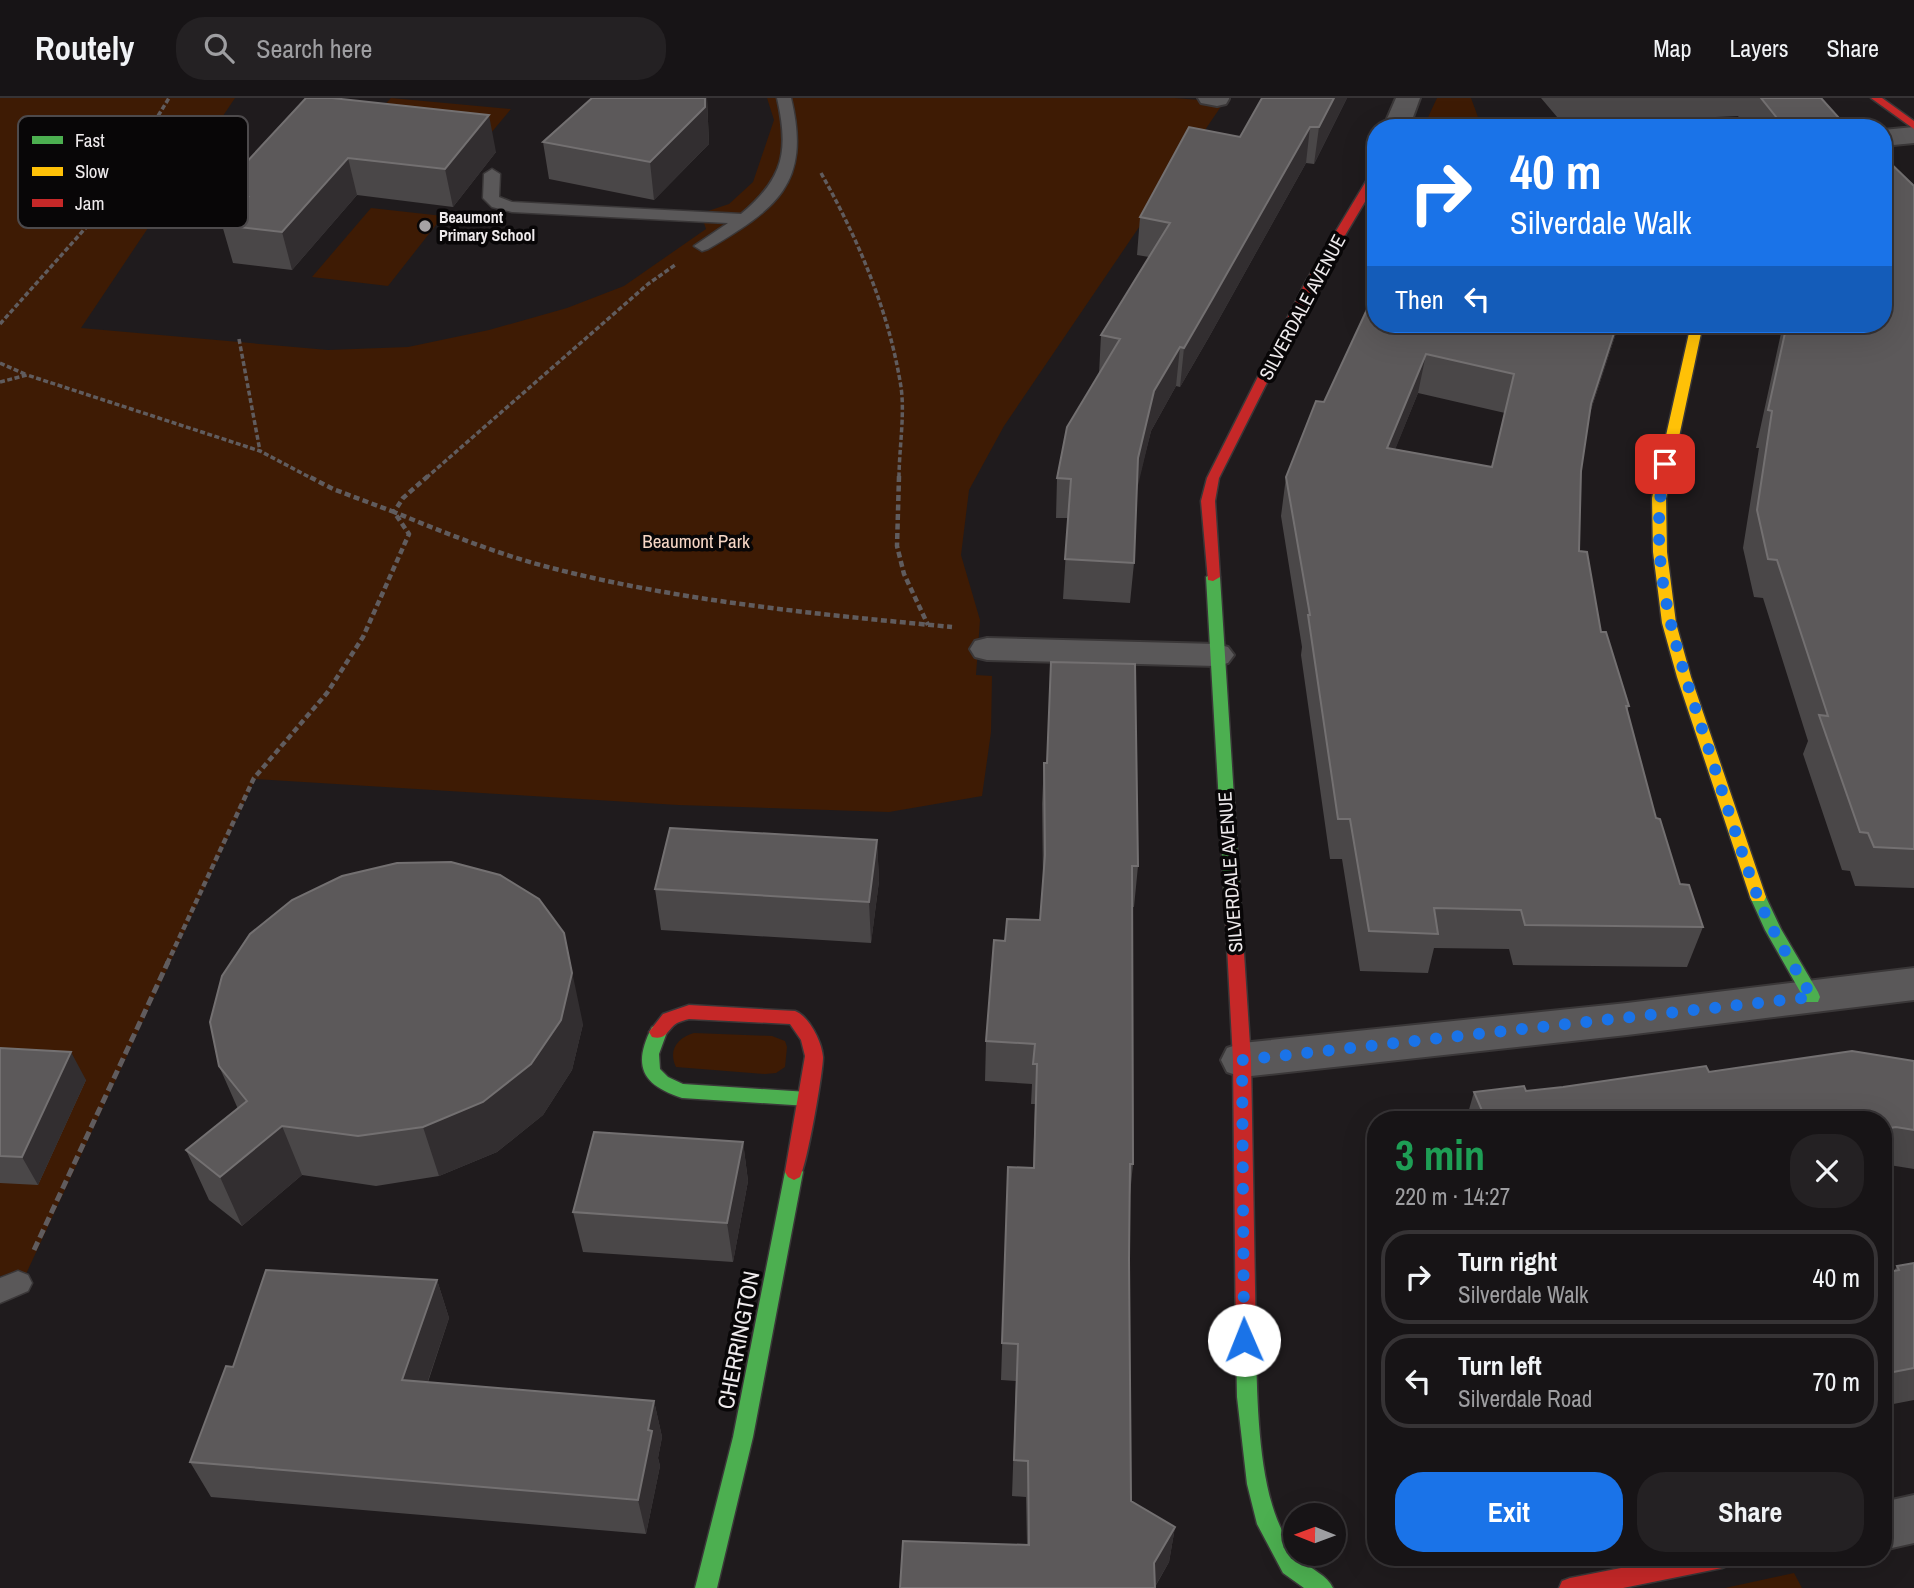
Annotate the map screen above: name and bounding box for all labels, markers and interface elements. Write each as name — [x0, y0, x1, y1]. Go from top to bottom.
search box — [176, 17, 666, 80]
text: Routely — [35, 26, 134, 70]
icon: search — [200, 29, 238, 67]
text: Search here — [256, 31, 372, 66]
text: Map — [1653, 32, 1691, 64]
text: Layers — [1729, 32, 1788, 64]
text: Share — [1826, 32, 1879, 64]
legend — [18, 116, 248, 228]
text: Fast — [75, 127, 105, 153]
text: 40 m — [1510, 138, 1602, 204]
icon: right — [1395, 147, 1486, 238]
text: Slow — [75, 158, 110, 184]
text: Jam — [75, 190, 104, 216]
text: Silverdale Walk — [1510, 201, 1691, 244]
place label: Beaumont Primary School — [439, 206, 535, 246]
marker: Beaumont Primary School — [417, 218, 433, 234]
street label: SILVERDALE AVENUE — [1253, 230, 1351, 384]
icon: left — [1458, 280, 1496, 318]
text: Then — [1395, 282, 1444, 317]
pin — [1635, 434, 1695, 494]
icon: arrive — [1646, 445, 1684, 483]
park label: Beaumont Park — [642, 528, 750, 554]
street label: SILVERDALE AVENUE — [1211, 791, 1249, 953]
text: 3 min — [1395, 1127, 1485, 1183]
button: close — [1790, 1134, 1864, 1208]
text: 220 m · 14:27 — [1395, 1181, 1510, 1212]
text: Turn right — [1458, 1244, 1557, 1279]
icon: right — [1399, 1258, 1437, 1296]
text: 40 m — [1813, 1260, 1860, 1295]
street label: CHERRINGTON — [709, 1268, 767, 1412]
text: Silverdale Walk — [1458, 1279, 1588, 1310]
position arrow — [1207, 1303, 1281, 1377]
text: Turn left — [1458, 1348, 1542, 1383]
icon: left — [1399, 1362, 1437, 1400]
text: 70 m — [1813, 1364, 1860, 1399]
text: Silverdale Road — [1458, 1383, 1592, 1414]
button: Exit — [1395, 1472, 1623, 1552]
button: Share — [1637, 1472, 1864, 1552]
north arrow — [1283, 1503, 1346, 1566]
map controls — [1283, 1503, 1346, 1566]

